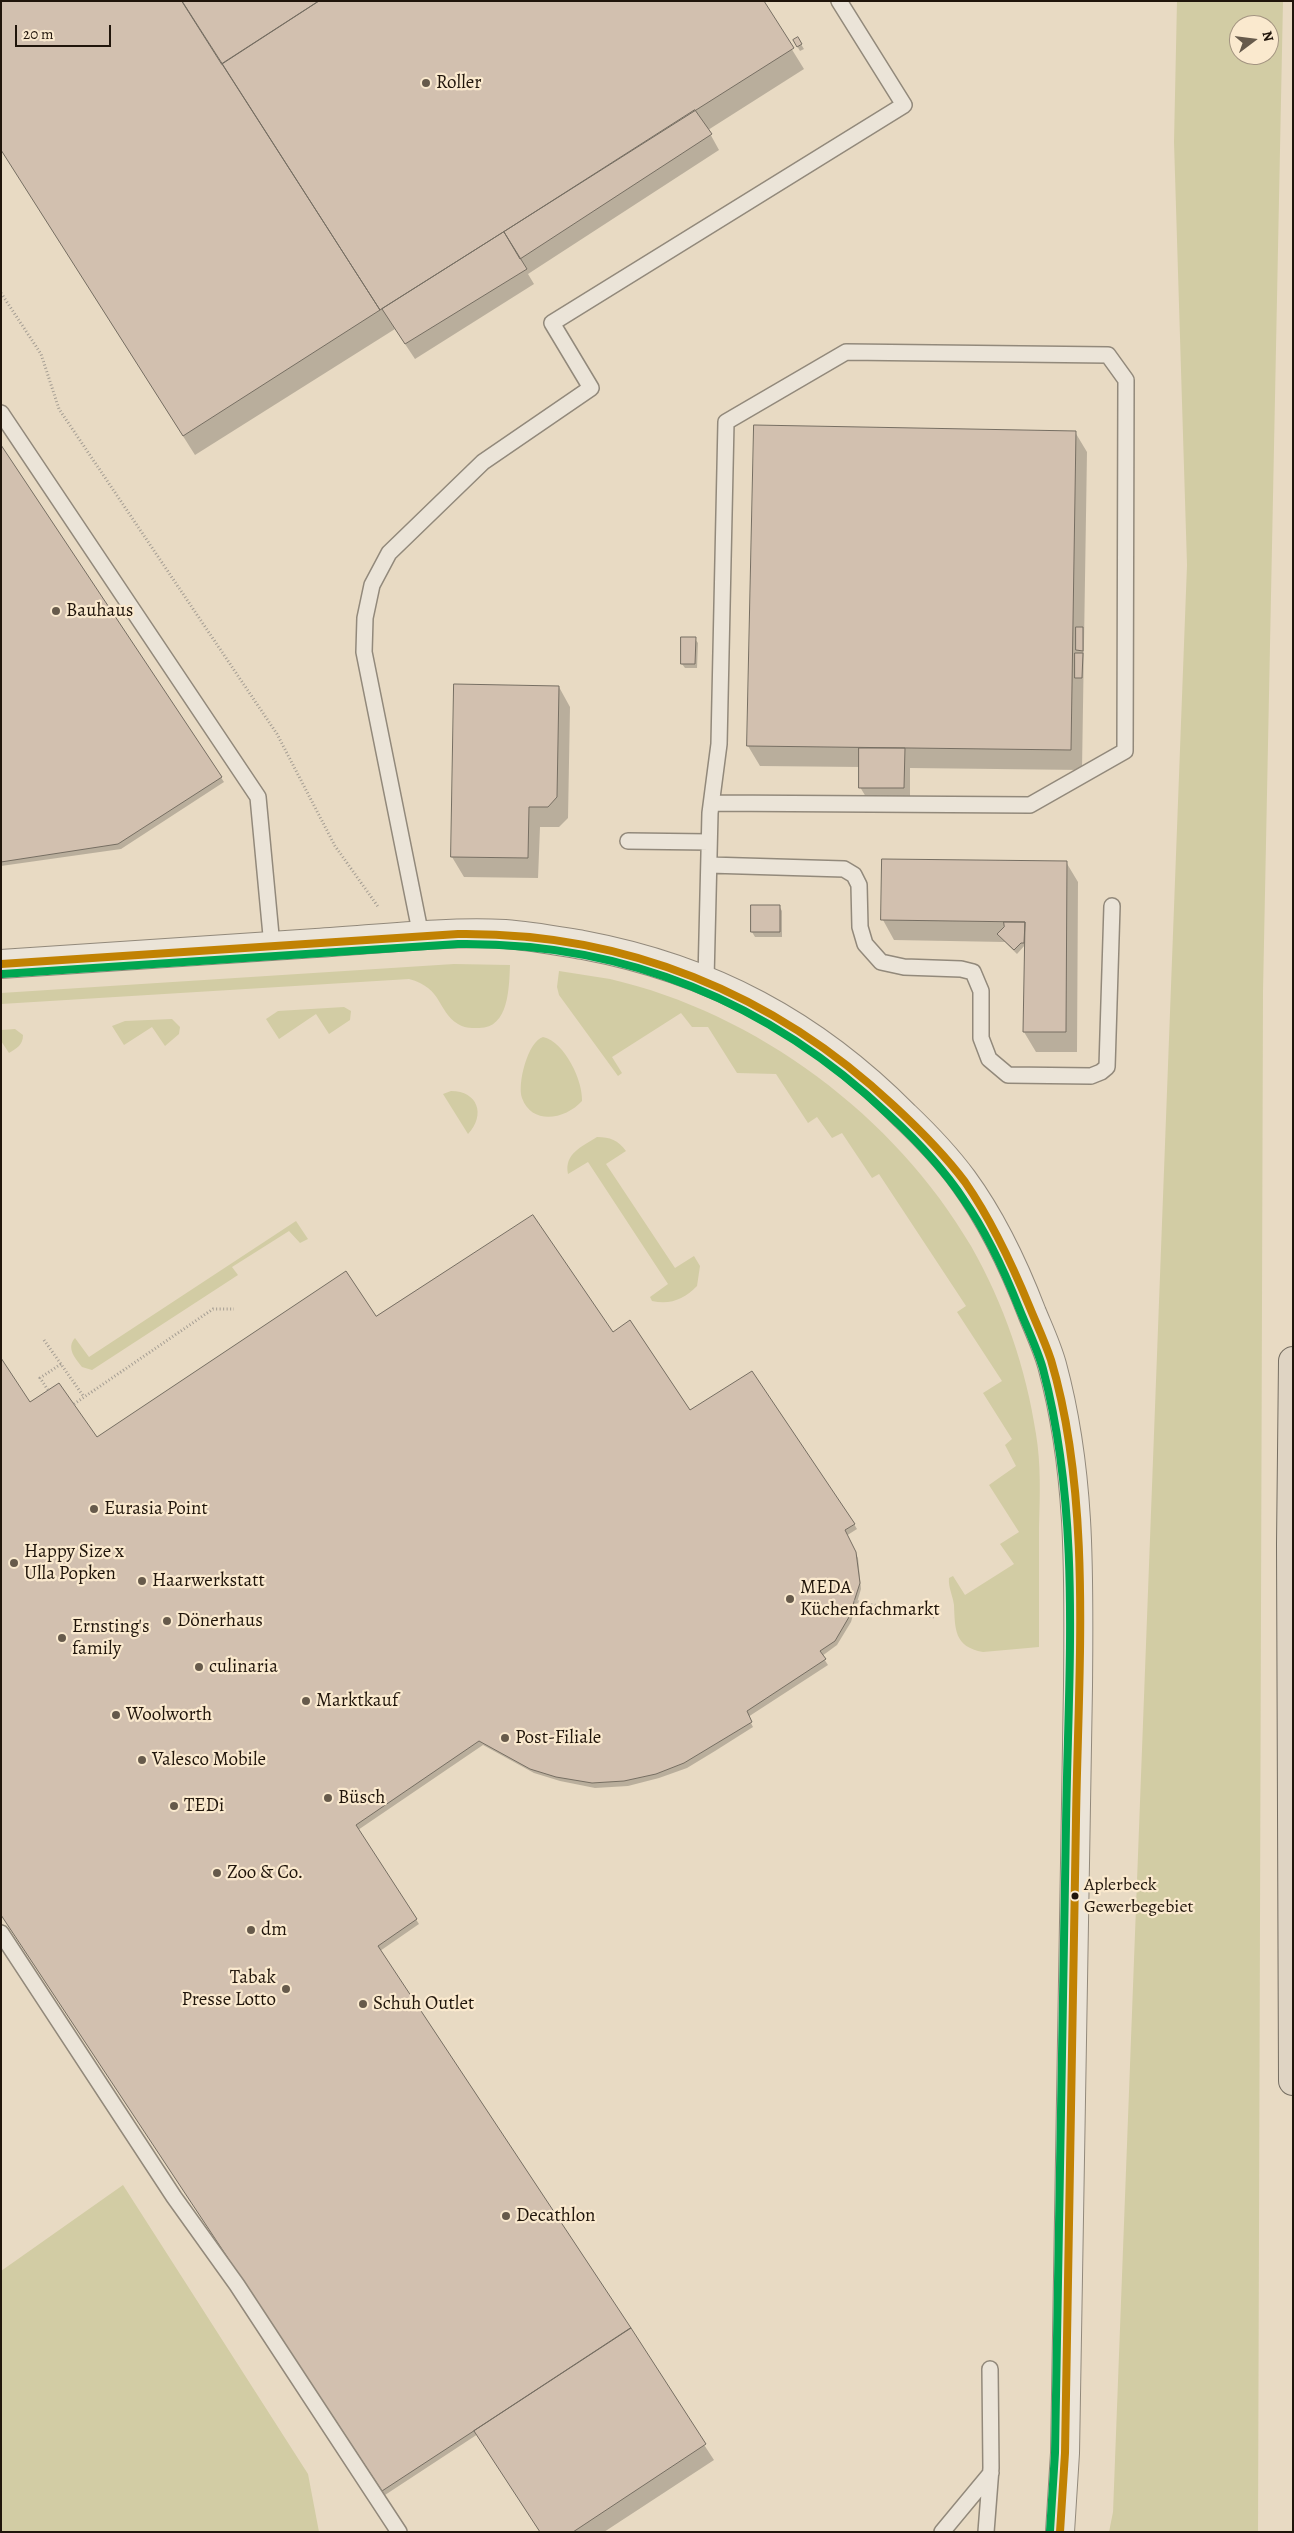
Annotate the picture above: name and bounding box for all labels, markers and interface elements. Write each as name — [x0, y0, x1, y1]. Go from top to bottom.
scale bar — [18, 15, 114, 47]
north arrow — [1229, 15, 1279, 65]
text: 20 m — [23, 24, 54, 44]
text: N — [1258, 29, 1279, 44]
place label: Roller — [436, 72, 482, 94]
marker: Roller — [420, 77, 432, 89]
place label: Bauhaus — [66, 600, 133, 622]
marker: Bauhaus — [50, 605, 62, 617]
place label: Eurasia Point — [104, 1498, 208, 1520]
marker: Eurasia Point — [88, 1503, 100, 1515]
place label: Happy Size x Ulla Popken — [24, 1541, 124, 1585]
marker: Happy Size x Ulla Popken — [8, 1557, 20, 1569]
place label: Haarwerkstatt — [152, 1570, 265, 1592]
marker: Haarwerkstatt — [136, 1575, 148, 1587]
place label: MEDA Küchenfachmarkt — [800, 1577, 940, 1621]
marker: MEDA Küchenfachmarkt — [784, 1593, 796, 1605]
place label: Dönerhaus — [177, 1610, 263, 1632]
marker: Dönerhaus — [161, 1615, 173, 1627]
place label: Ernsting's family — [72, 1616, 150, 1660]
marker: Ernsting's family — [56, 1632, 68, 1644]
place label: culinaria — [209, 1656, 278, 1678]
marker: culinaria — [193, 1661, 205, 1673]
place label: Marktkauf — [316, 1690, 398, 1712]
marker: Marktkauf — [300, 1695, 312, 1707]
place label: Woolworth — [126, 1704, 212, 1726]
marker: Woolworth — [110, 1709, 122, 1721]
place label: Post-Filiale — [515, 1727, 601, 1749]
marker: Post-Filiale — [499, 1732, 511, 1744]
place label: Valesco Mobile — [152, 1749, 266, 1771]
marker: Valesco Mobile — [136, 1754, 148, 1766]
place label: Büsch — [338, 1787, 385, 1809]
marker: Büsch — [322, 1792, 334, 1804]
place label: TEDi — [184, 1795, 224, 1817]
marker: TEDi — [168, 1800, 180, 1812]
place label: Zoo & Co. — [227, 1862, 303, 1884]
marker: Zoo & Co. — [211, 1867, 223, 1879]
place label: Aplerbeck Gewerbegebiet — [1084, 1875, 1193, 1918]
marker: Aplerbeck Gewerbegebiet — [1070, 1891, 1080, 1901]
place label: dm — [261, 1919, 287, 1941]
marker: dm — [245, 1924, 257, 1936]
place label: Tabak Presse Lotto — [181, 1967, 276, 2011]
marker: Tabak Presse Lotto — [280, 1983, 292, 1995]
place label: Schuh Outlet — [373, 1993, 474, 2015]
marker: Schuh Outlet — [357, 1998, 369, 2010]
place label: Decathlon — [516, 2205, 596, 2227]
marker: Decathlon — [500, 2210, 512, 2222]

